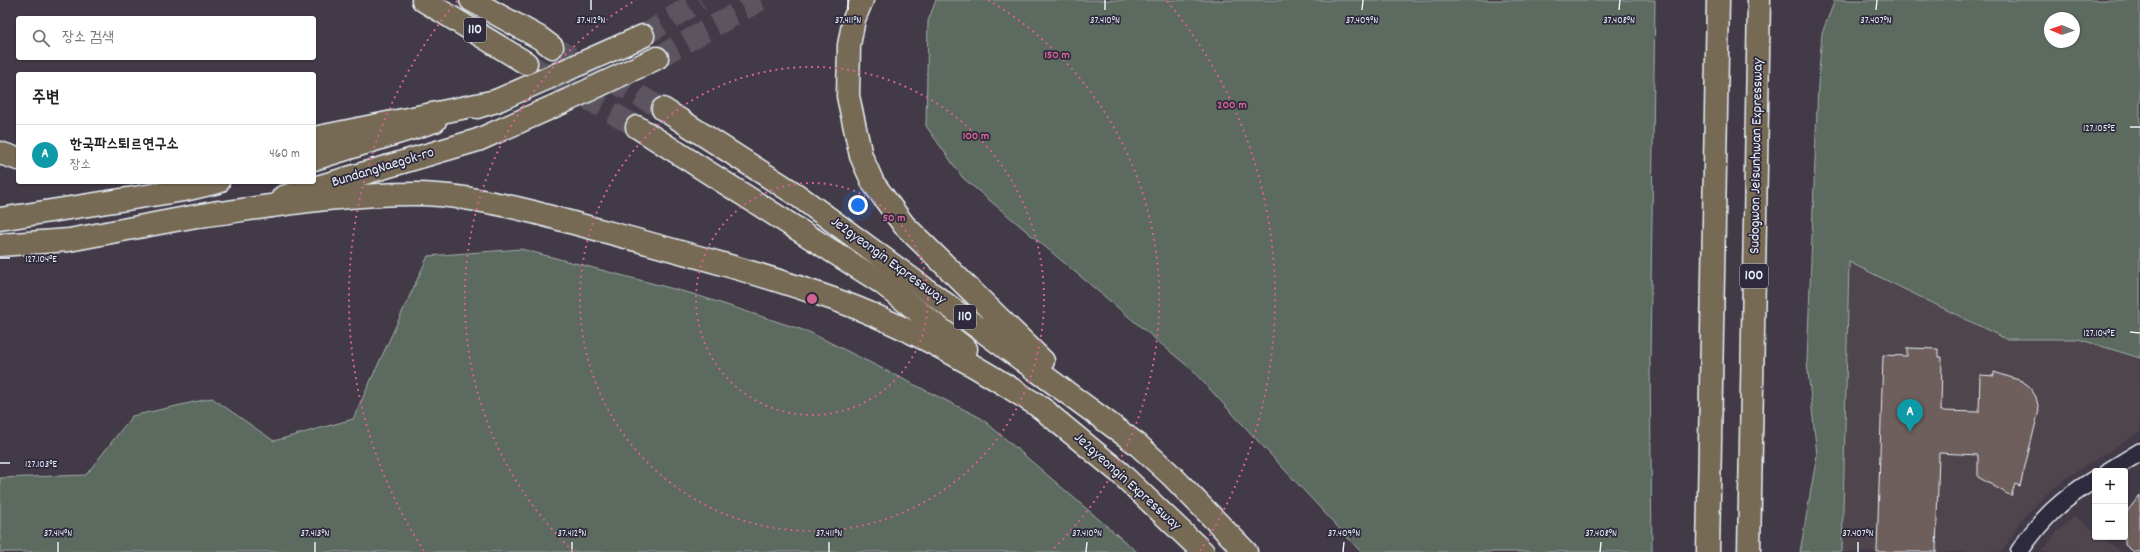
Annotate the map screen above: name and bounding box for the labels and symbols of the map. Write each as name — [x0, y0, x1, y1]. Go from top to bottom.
north arrow — [2044, 12, 2080, 48]
text: 37.412°N — [577, 14, 605, 28]
text: 37.411°N — [835, 14, 861, 28]
text: 37.410°N — [1090, 14, 1120, 28]
text: 37.409°N — [1346, 14, 1378, 28]
text: 37.408°N — [1603, 14, 1635, 28]
text: 37.407°N — [1860, 14, 1892, 28]
road number: 110 — [464, 18, 486, 42]
text: 150 m — [1044, 47, 1070, 64]
street label: Sudogwon Je1sunhwan Expressway — [1744, 57, 1770, 254]
text: 200 m — [1217, 97, 1247, 114]
text: 127.105°E — [2083, 122, 2115, 136]
text: 100 m — [963, 128, 989, 145]
street label: BundangNaegok-ro — [329, 142, 437, 194]
your location — [848, 195, 868, 215]
text: 50 m — [882, 210, 906, 227]
street label: Je2gyeongin Expressway — [826, 212, 951, 311]
text: 127.104°E — [25, 253, 57, 267]
road number: 100 — [1740, 264, 1768, 288]
centre of rings — [805, 292, 819, 306]
road number: 110 — [954, 305, 976, 329]
text: 127.104°E — [2083, 327, 2115, 341]
pin: A — [1897, 399, 1923, 432]
street label: Je2gyeongin Expressway — [1068, 428, 1186, 537]
text: 127.103°E — [25, 458, 57, 472]
text: 37.414°N — [44, 527, 72, 541]
text: 37.413°N — [301, 527, 329, 541]
text: 37.412°N — [558, 527, 586, 541]
text: 37.411°N — [816, 527, 842, 541]
text: 37.410°N — [1072, 527, 1102, 541]
text: 37.409°N — [1328, 527, 1360, 541]
text: 37.408°N — [1585, 527, 1617, 541]
text: 37.407°N — [1842, 527, 1874, 541]

